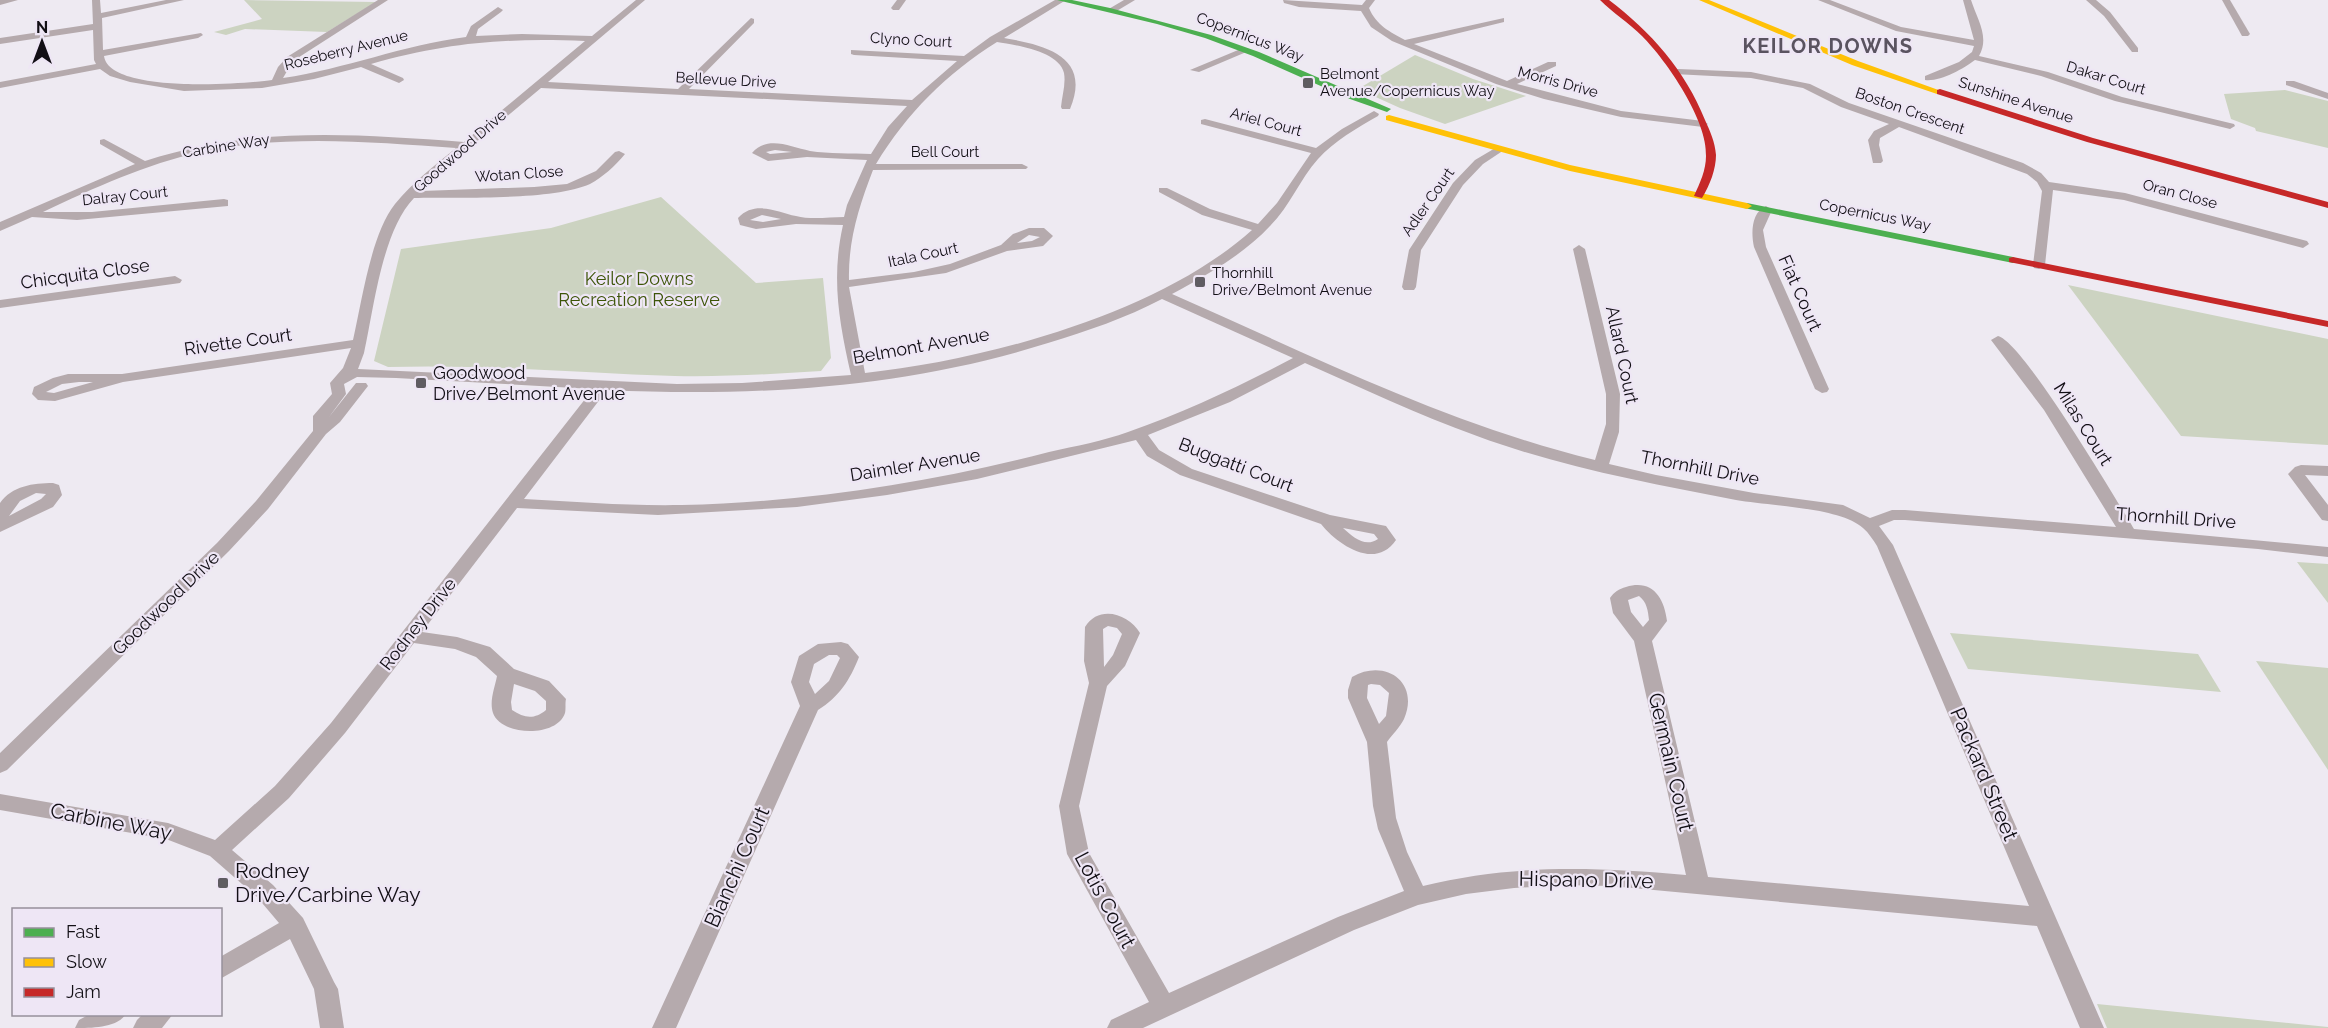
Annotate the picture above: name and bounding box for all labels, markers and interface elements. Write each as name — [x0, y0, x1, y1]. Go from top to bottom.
street label: Copernicus Way — [1194, 8, 1306, 66]
north arrow — [12, 12, 72, 72]
text: N — [36, 18, 48, 37]
street label: Roseberry Avenue — [282, 26, 410, 74]
street label: Clyno Court — [869, 29, 953, 51]
district label: KEILOR DOWNS — [1742, 34, 1914, 58]
street label: Dakar Court — [2064, 57, 2148, 99]
street label: Morris Drive — [1516, 63, 1600, 101]
place label: Belmont Avenue/Copernicus Way — [1320, 65, 1495, 100]
street label: Bellevue Drive — [675, 68, 777, 92]
street label: Sunshine Avenue — [1956, 73, 2076, 127]
marker: Belmont Avenue/Copernicus Way — [1301, 76, 1315, 90]
street label: Boston Crescent — [1853, 84, 1967, 138]
street label: Ariel Court — [1228, 104, 1304, 140]
street label: Goodwood Drive — [410, 106, 510, 196]
street label: Carbine Way — [181, 130, 271, 162]
street label: Bell Court — [911, 143, 979, 161]
street label: Wotan Close — [474, 162, 564, 186]
street label: Adler Court — [1398, 164, 1458, 240]
street label: Oran Close — [2141, 175, 2219, 213]
street label: Dalray Court — [81, 183, 169, 209]
street label: Copernicus Way — [1818, 195, 1932, 235]
street label: Itala Court — [886, 239, 960, 271]
street label: Fiat Court — [1774, 252, 1827, 334]
street label: Chicquita Close — [19, 254, 151, 293]
place label: Thornhill Drive/Belmont Avenue — [1212, 264, 1372, 299]
park label: Keilor Downs Recreation Reserve — [558, 268, 720, 310]
marker: Thornhill Drive/Belmont Avenue — [1193, 275, 1207, 289]
street label: Allard Court — [1602, 304, 1643, 406]
street label: Belmont Avenue — [851, 323, 991, 368]
street label: Rivette Court — [183, 324, 293, 359]
place label: Goodwood Drive/Belmont Avenue — [433, 362, 626, 404]
marker: Goodwood Drive/Belmont Avenue — [414, 376, 428, 390]
street label: Milas Court — [2050, 378, 2117, 469]
street label: Buggatti Court — [1176, 433, 1297, 496]
street label: Daimler Avenue — [848, 444, 982, 485]
street label: Thornhill Drive — [1639, 446, 1762, 489]
street label: Thornhill Drive — [2115, 503, 2237, 532]
street label: Goodwood Drive — [108, 546, 224, 659]
street label: Rodney Drive — [375, 573, 460, 674]
street label: Germain Court — [1643, 690, 1700, 834]
street label: Packard Street — [1945, 703, 2024, 844]
street label: Carbine Way — [48, 797, 174, 846]
street label: Bianchi Court — [699, 802, 774, 931]
street label: Lotis Court — [1070, 847, 1141, 952]
place label: Rodney Drive/Carbine Way — [235, 858, 421, 907]
street label: Hispano Drive — [1518, 866, 1654, 893]
marker: Rodney Drive/Carbine Way — [216, 876, 230, 890]
legend — [12, 908, 222, 1016]
text: Fast — [66, 921, 100, 942]
text: Slow — [66, 951, 107, 972]
text: Jam — [66, 981, 101, 1002]

